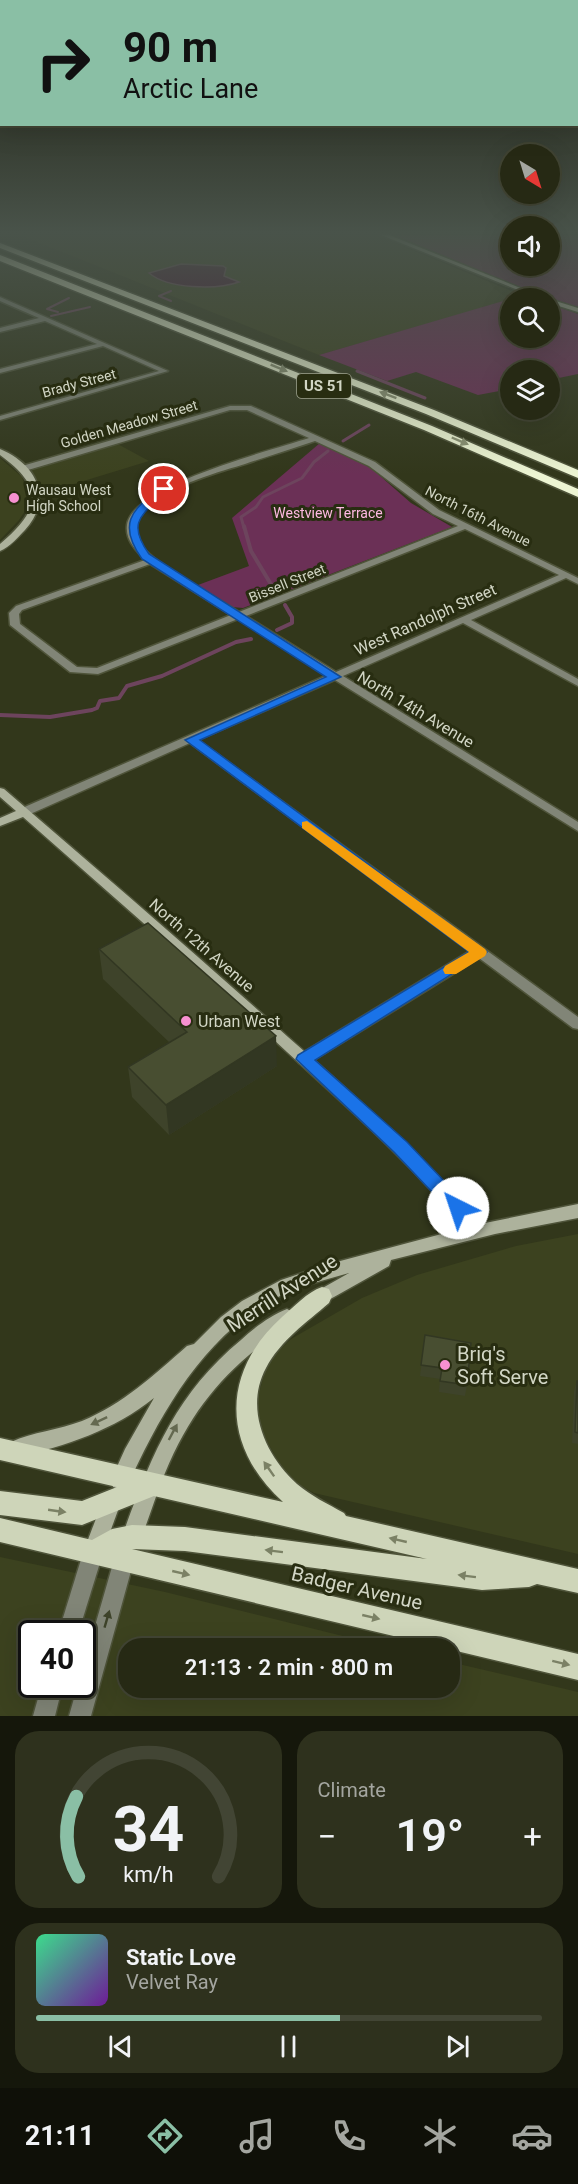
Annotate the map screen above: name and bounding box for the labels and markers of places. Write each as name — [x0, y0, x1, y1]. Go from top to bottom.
pin — [138, 463, 189, 514]
place label: Wausau West High School — [26, 482, 111, 514]
marker: Wausau West High School — [7, 491, 21, 505]
place label: Urban West — [198, 1012, 280, 1031]
marker: Urban West — [179, 1014, 193, 1028]
place label: Briq's Soft Serve — [457, 1342, 548, 1389]
marker: Briq's Soft Serve — [438, 1358, 452, 1372]

